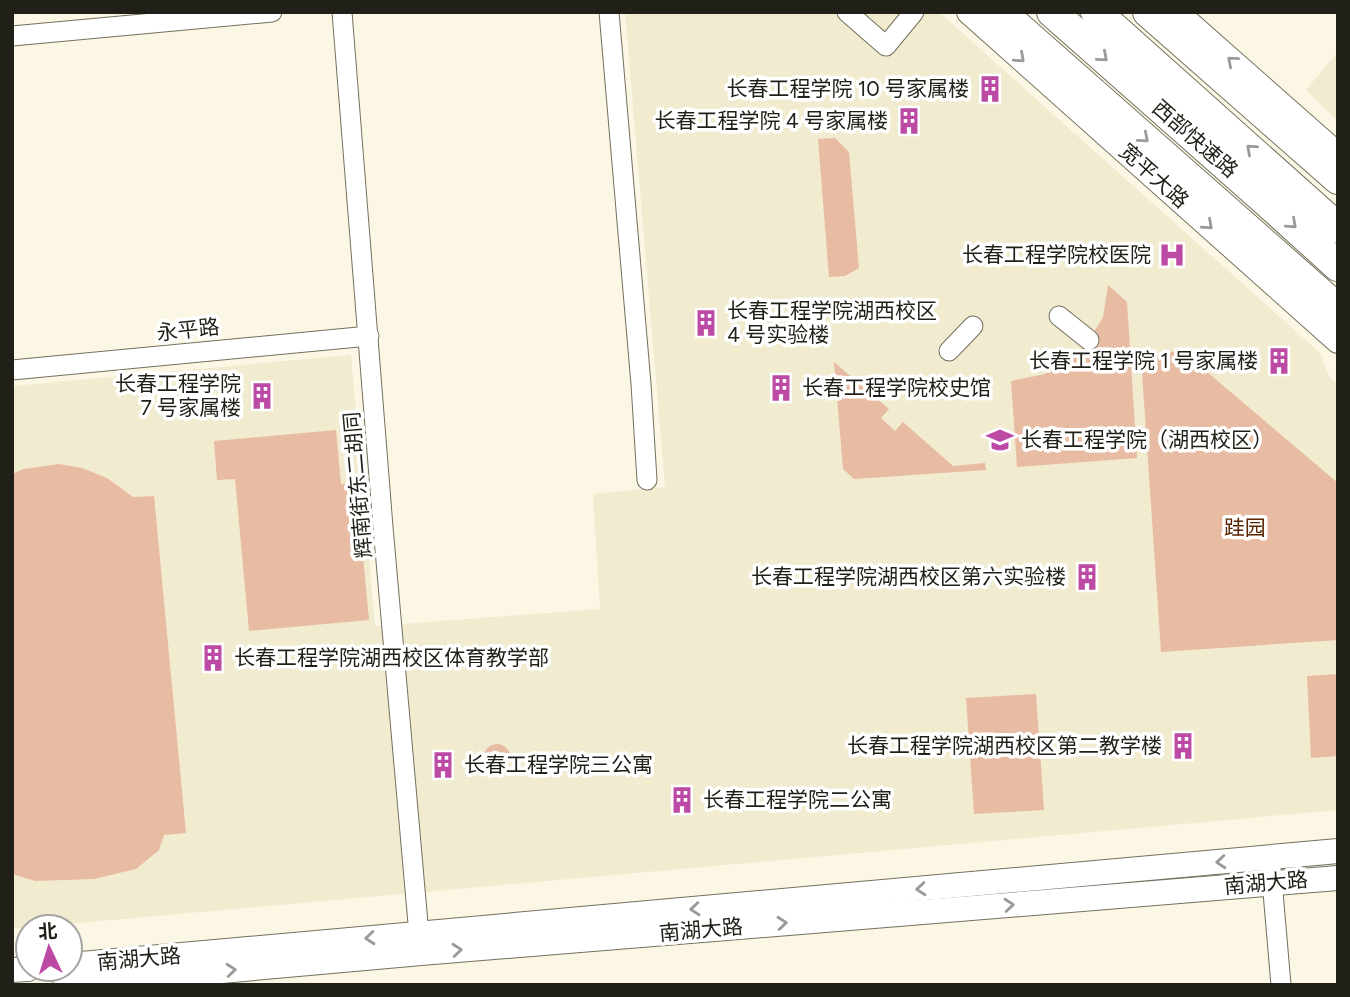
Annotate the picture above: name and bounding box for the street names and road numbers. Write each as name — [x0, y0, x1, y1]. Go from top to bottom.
street label: 西部快速路 — [1148, 95, 1243, 182]
street label: 宽平大路 — [1115, 138, 1194, 213]
street label: 永平路 — [155, 314, 221, 345]
street label: 辉南街东二胡同 — [339, 411, 376, 559]
street label: 南湖大路 — [1223, 866, 1309, 899]
street label: 南湖大路 — [658, 913, 744, 946]
street label: 南湖大路 — [96, 942, 182, 975]

